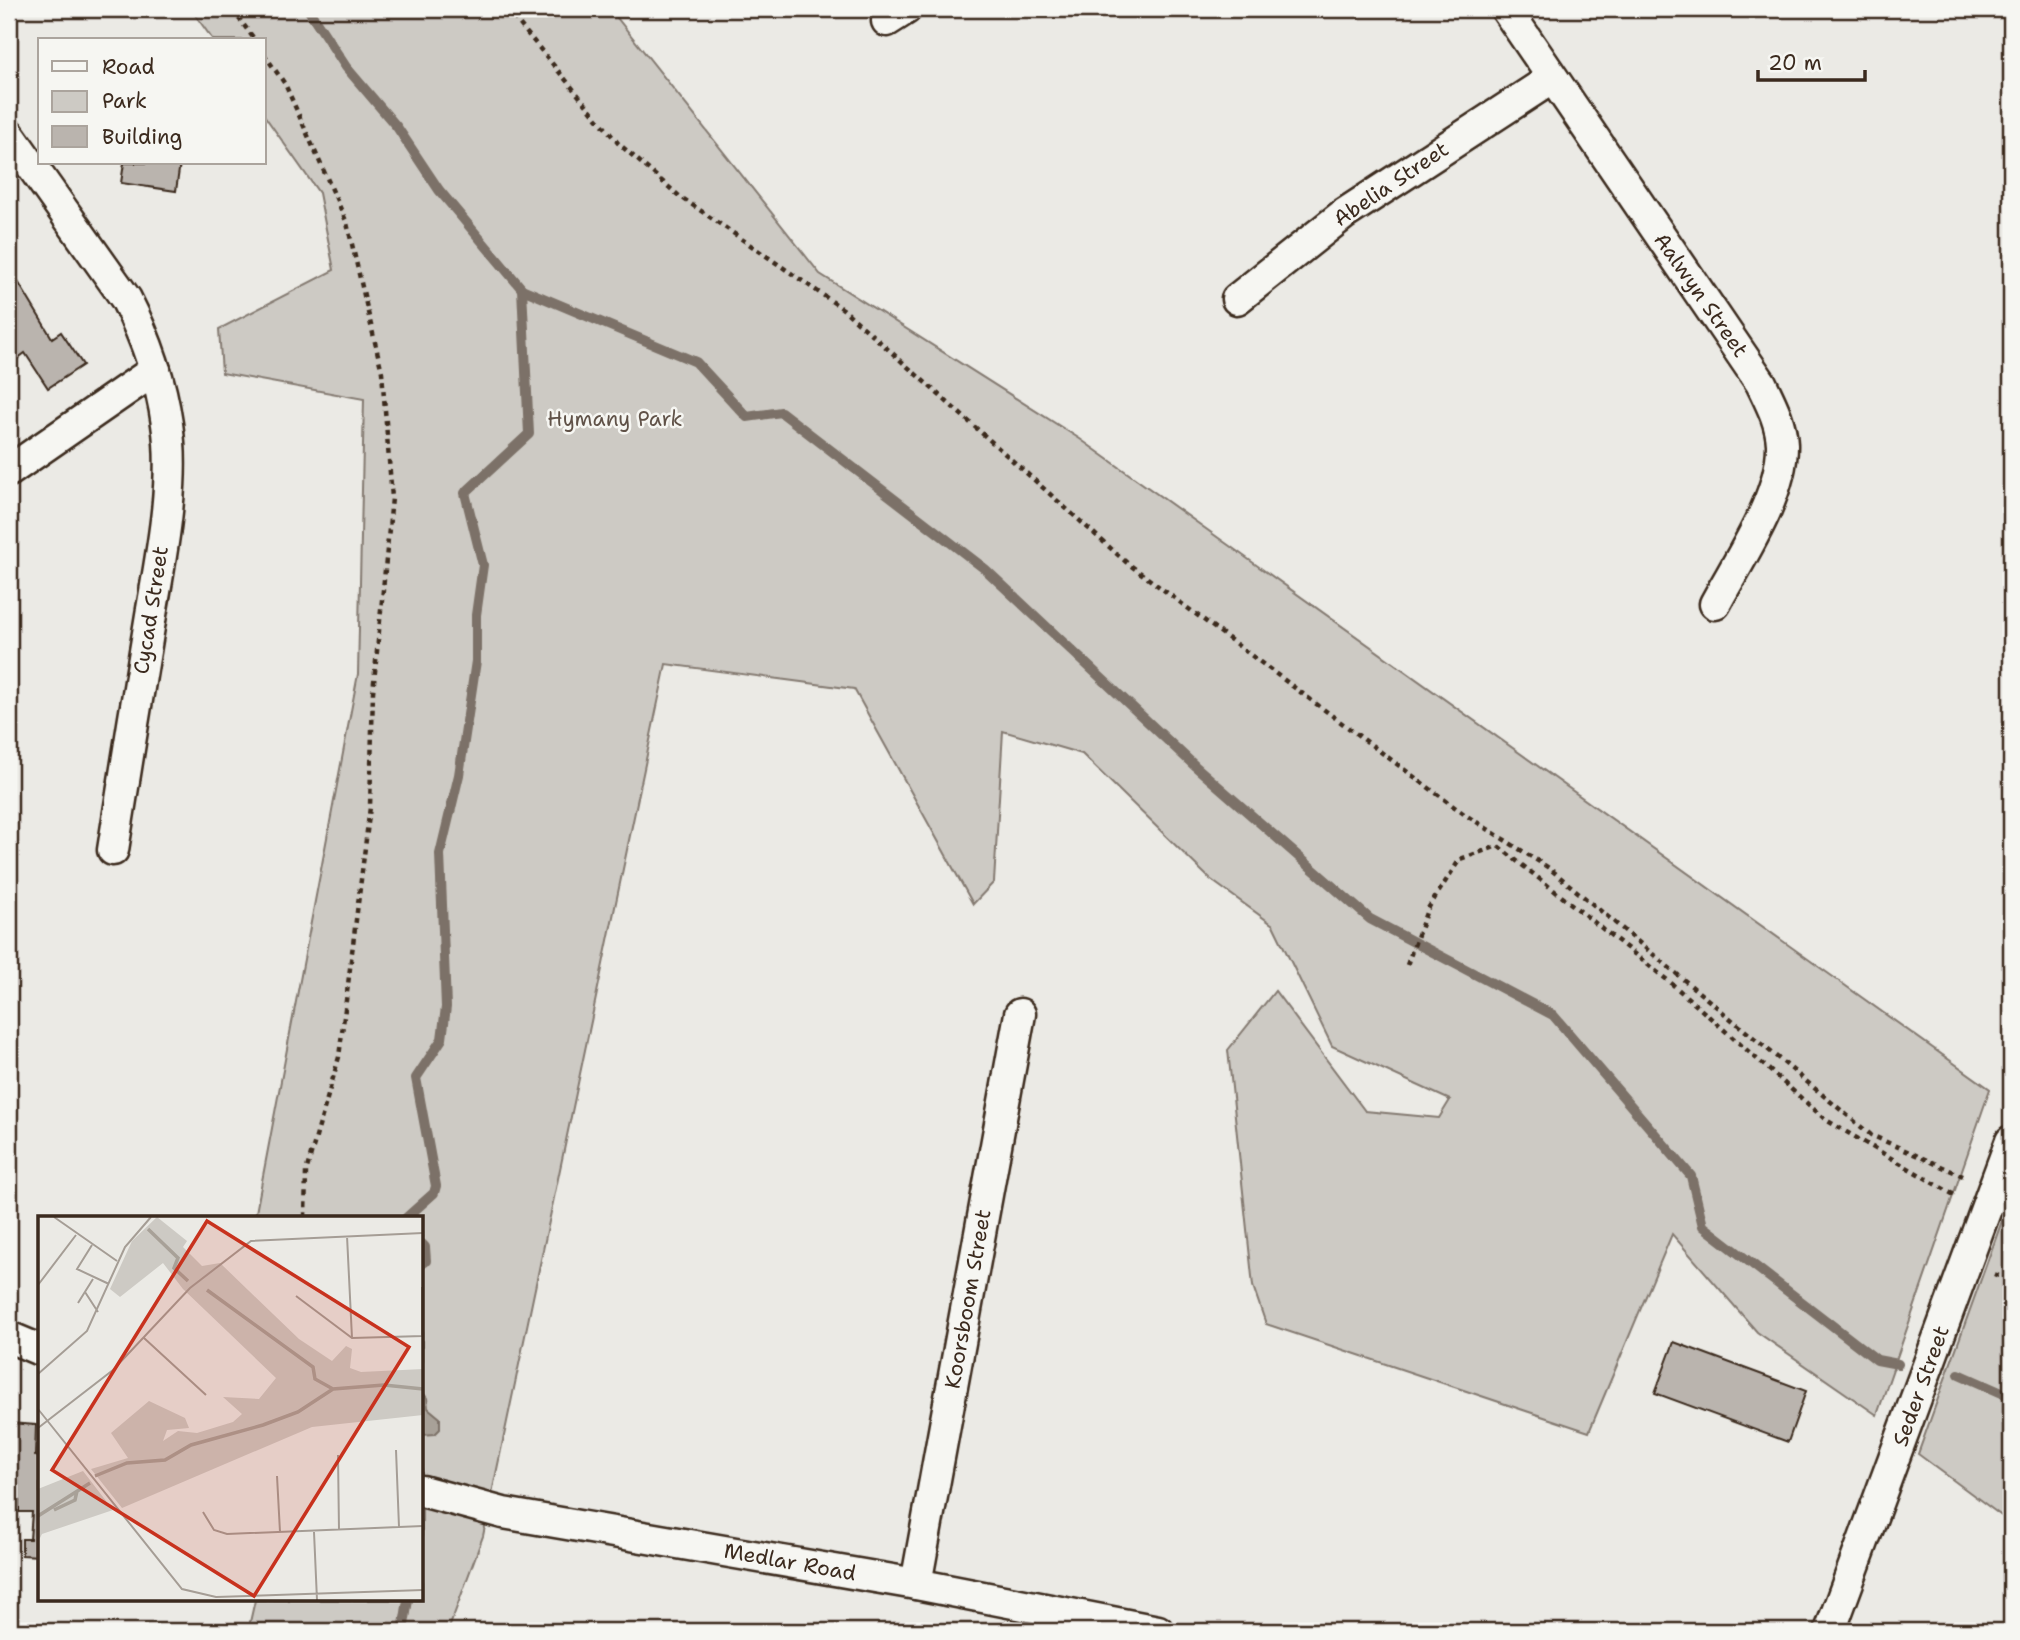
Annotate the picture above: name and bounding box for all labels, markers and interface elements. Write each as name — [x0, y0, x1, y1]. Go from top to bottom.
legend — [38, 38, 266, 164]
scale bar — [1758, 38, 1864, 82]
text: 20 m — [1768, 49, 1822, 77]
text: Road — [102, 53, 155, 81]
text: Park — [102, 87, 147, 115]
text: Building — [102, 123, 182, 151]
street label: Abelia Street — [1328, 135, 1454, 233]
street label: Aalwyn Street — [1648, 227, 1754, 363]
park label: Hymany Park — [547, 405, 683, 433]
street label: Cycad Street — [127, 544, 175, 676]
street label: Koorsboom Street — [938, 1207, 998, 1391]
inset map — [38, 1216, 424, 1602]
street label: Seder Street — [1886, 1322, 1956, 1450]
street label: Medlar Road — [722, 1537, 858, 1587]

